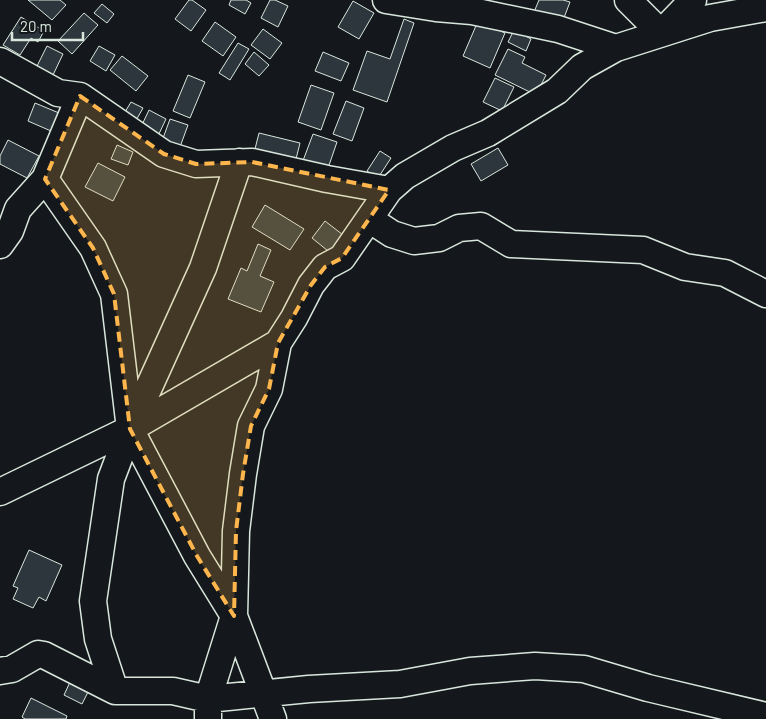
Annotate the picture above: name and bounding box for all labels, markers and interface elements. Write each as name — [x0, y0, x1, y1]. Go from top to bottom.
scale bar — [12, 10, 84, 42]
text: 20 m — [20, 17, 52, 35]

